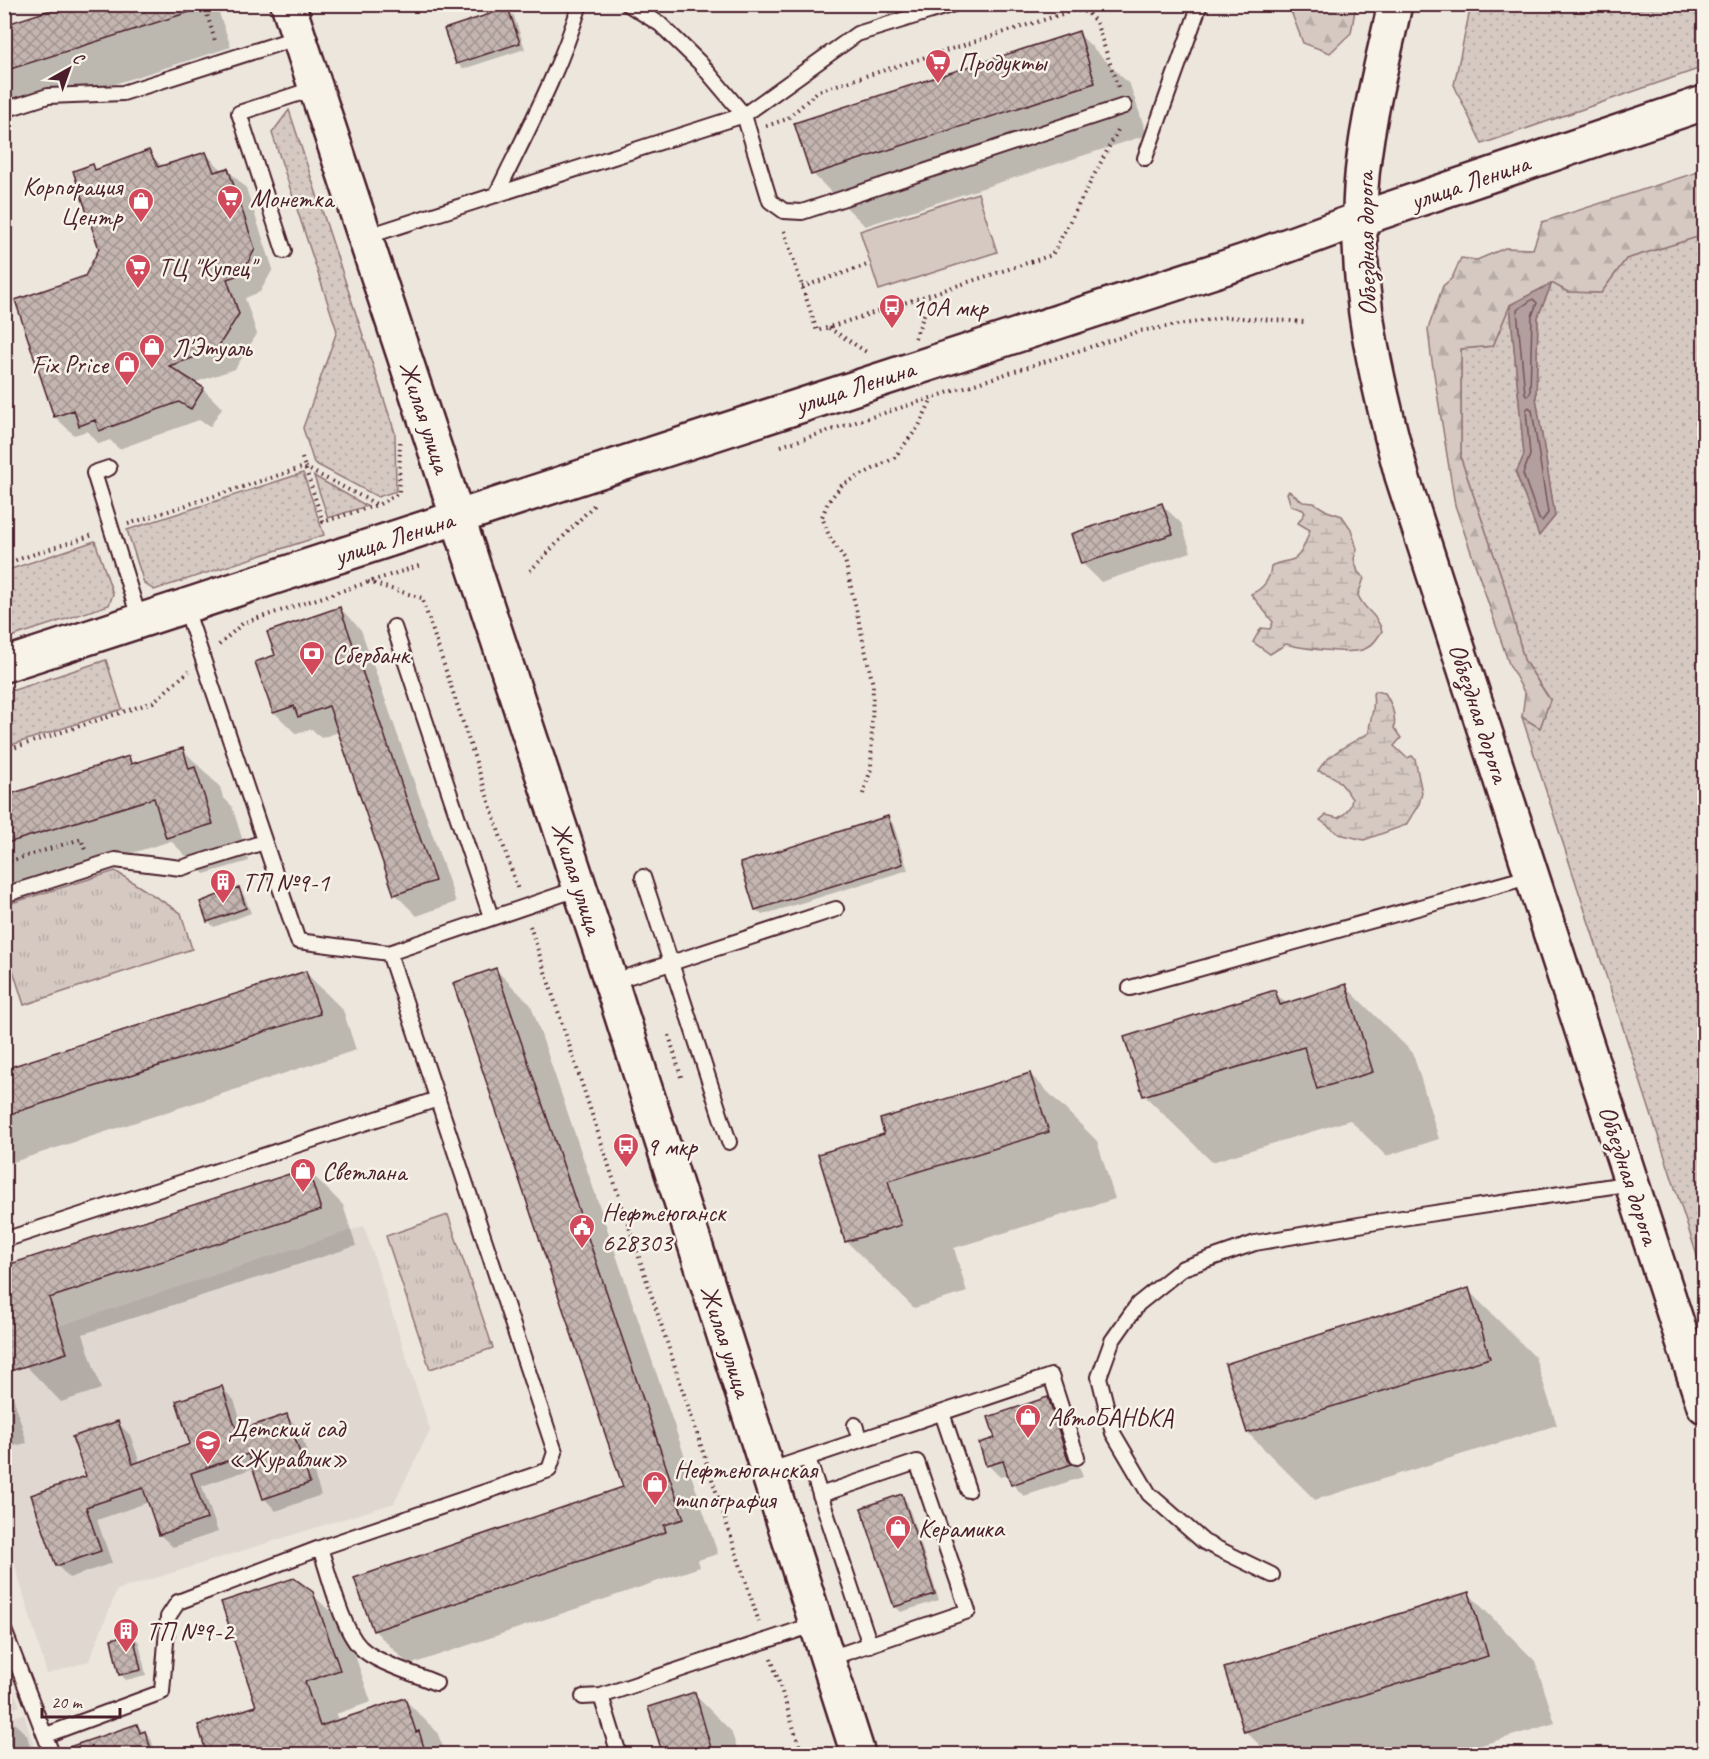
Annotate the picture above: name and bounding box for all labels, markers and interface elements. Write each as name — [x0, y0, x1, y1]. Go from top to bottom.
north arrow — [39, 39, 99, 99]
place label: Продукты — [958, 46, 1049, 79]
supermarket icon: Продукты — [923, 47, 953, 85]
text: С — [69, 48, 89, 70]
street label: улица Ленина — [1404, 146, 1536, 218]
street label: Объездная дорога — [1348, 169, 1385, 316]
place label: Корпорация Центр — [22, 170, 124, 233]
place label: Монетка — [250, 182, 335, 215]
supermarket icon: Монетка — [215, 183, 245, 221]
shop icon: Корпорация Центр — [126, 186, 156, 224]
place label: ТЦ "Купец" — [158, 251, 260, 284]
supermarket icon: ТЦ "Купец" — [123, 252, 153, 290]
place label: 10А мкр — [912, 291, 990, 324]
bus stop icon: 10А мкр — [877, 292, 907, 330]
place label: Л'Этуаль — [172, 331, 254, 364]
shop icon: Л'Этуаль — [137, 332, 167, 370]
place label: Fix Price — [32, 348, 110, 381]
shop icon: Fix Price — [112, 349, 142, 387]
street label: улица Ленина — [789, 351, 921, 422]
street label: Жилая улица — [391, 357, 459, 479]
street label: улица Ленина — [328, 502, 460, 573]
place label: Сбербанк — [332, 638, 412, 671]
bank icon: Сбербанк — [297, 639, 327, 677]
street label: Объездная дорога — [1440, 639, 1518, 789]
street label: Жилая улица — [543, 818, 611, 940]
place label: ТП №9-1 — [242, 866, 330, 899]
building icon: ТП №9-1 — [208, 867, 238, 905]
street label: Объездная дорога — [1590, 1101, 1668, 1251]
place label: 9 мкр — [646, 1130, 699, 1163]
bus stop icon: 9 мкр — [611, 1131, 641, 1169]
place label: Светлана — [322, 1155, 408, 1188]
shop icon: Светлана — [288, 1156, 318, 1194]
place label: Нефтеюганск 628303 — [602, 1196, 727, 1259]
public building icon: Нефтеюганск 628303 — [567, 1212, 597, 1250]
street label: Жилая улица — [692, 1281, 760, 1403]
place label: АвтоБАНЬКА — [1048, 1401, 1174, 1434]
shop icon: АвтоБАНЬКА — [1013, 1402, 1043, 1440]
place label: Детский сад «Журавлик» — [228, 1412, 348, 1475]
school or university icon: Детский сад «Журавлик» — [193, 1428, 223, 1466]
place label: Нефтеюганская типография — [674, 1453, 819, 1516]
shop icon: Нефтеюганская типография — [640, 1469, 670, 1507]
place label: Керамика — [918, 1512, 1005, 1545]
shop icon: Керамика — [883, 1513, 913, 1551]
place label: ТП №9-2 — [146, 1615, 235, 1648]
building icon: ТП №9-2 — [111, 1616, 141, 1654]
scale bar — [42, 1681, 120, 1719]
text: 20 m — [51, 1691, 84, 1713]

